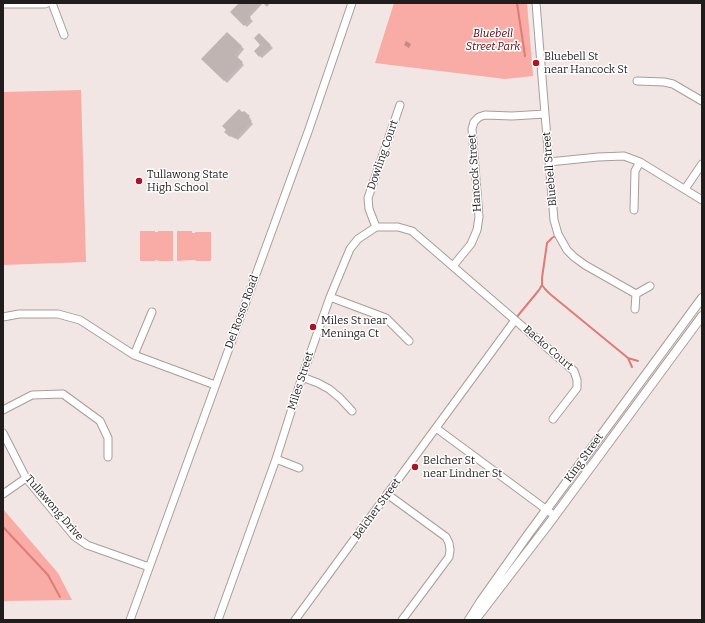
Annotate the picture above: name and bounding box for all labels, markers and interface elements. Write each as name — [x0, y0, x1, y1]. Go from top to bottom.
park label: Bluebell Street Park — [466, 27, 520, 53]
place label: Bluebell St near Hancock St — [544, 50, 628, 76]
marker: Bluebell St near Hancock St — [531, 58, 541, 68]
street label: Dowling Court — [365, 118, 401, 192]
street label: Bluebell Street — [540, 131, 560, 207]
street label: Hancock Street — [466, 134, 484, 212]
place label: Tullawong State High School — [147, 168, 228, 194]
marker: Tullawong State High School — [134, 176, 144, 186]
street label: Del Rosso Road — [223, 273, 261, 351]
place label: Miles St near Meninga Ct — [321, 314, 387, 340]
marker: Miles St near Meninga Ct — [308, 322, 318, 332]
street label: Backo Court — [520, 323, 576, 373]
street label: Miles Street — [285, 350, 317, 412]
street label: King Street — [562, 431, 606, 485]
place label: Belcher St near Lindner St — [423, 454, 502, 480]
marker: Belcher St near Lindner St — [410, 462, 420, 472]
street label: Tullawong Drive — [22, 473, 86, 543]
street label: Belcher Street — [350, 476, 404, 542]

